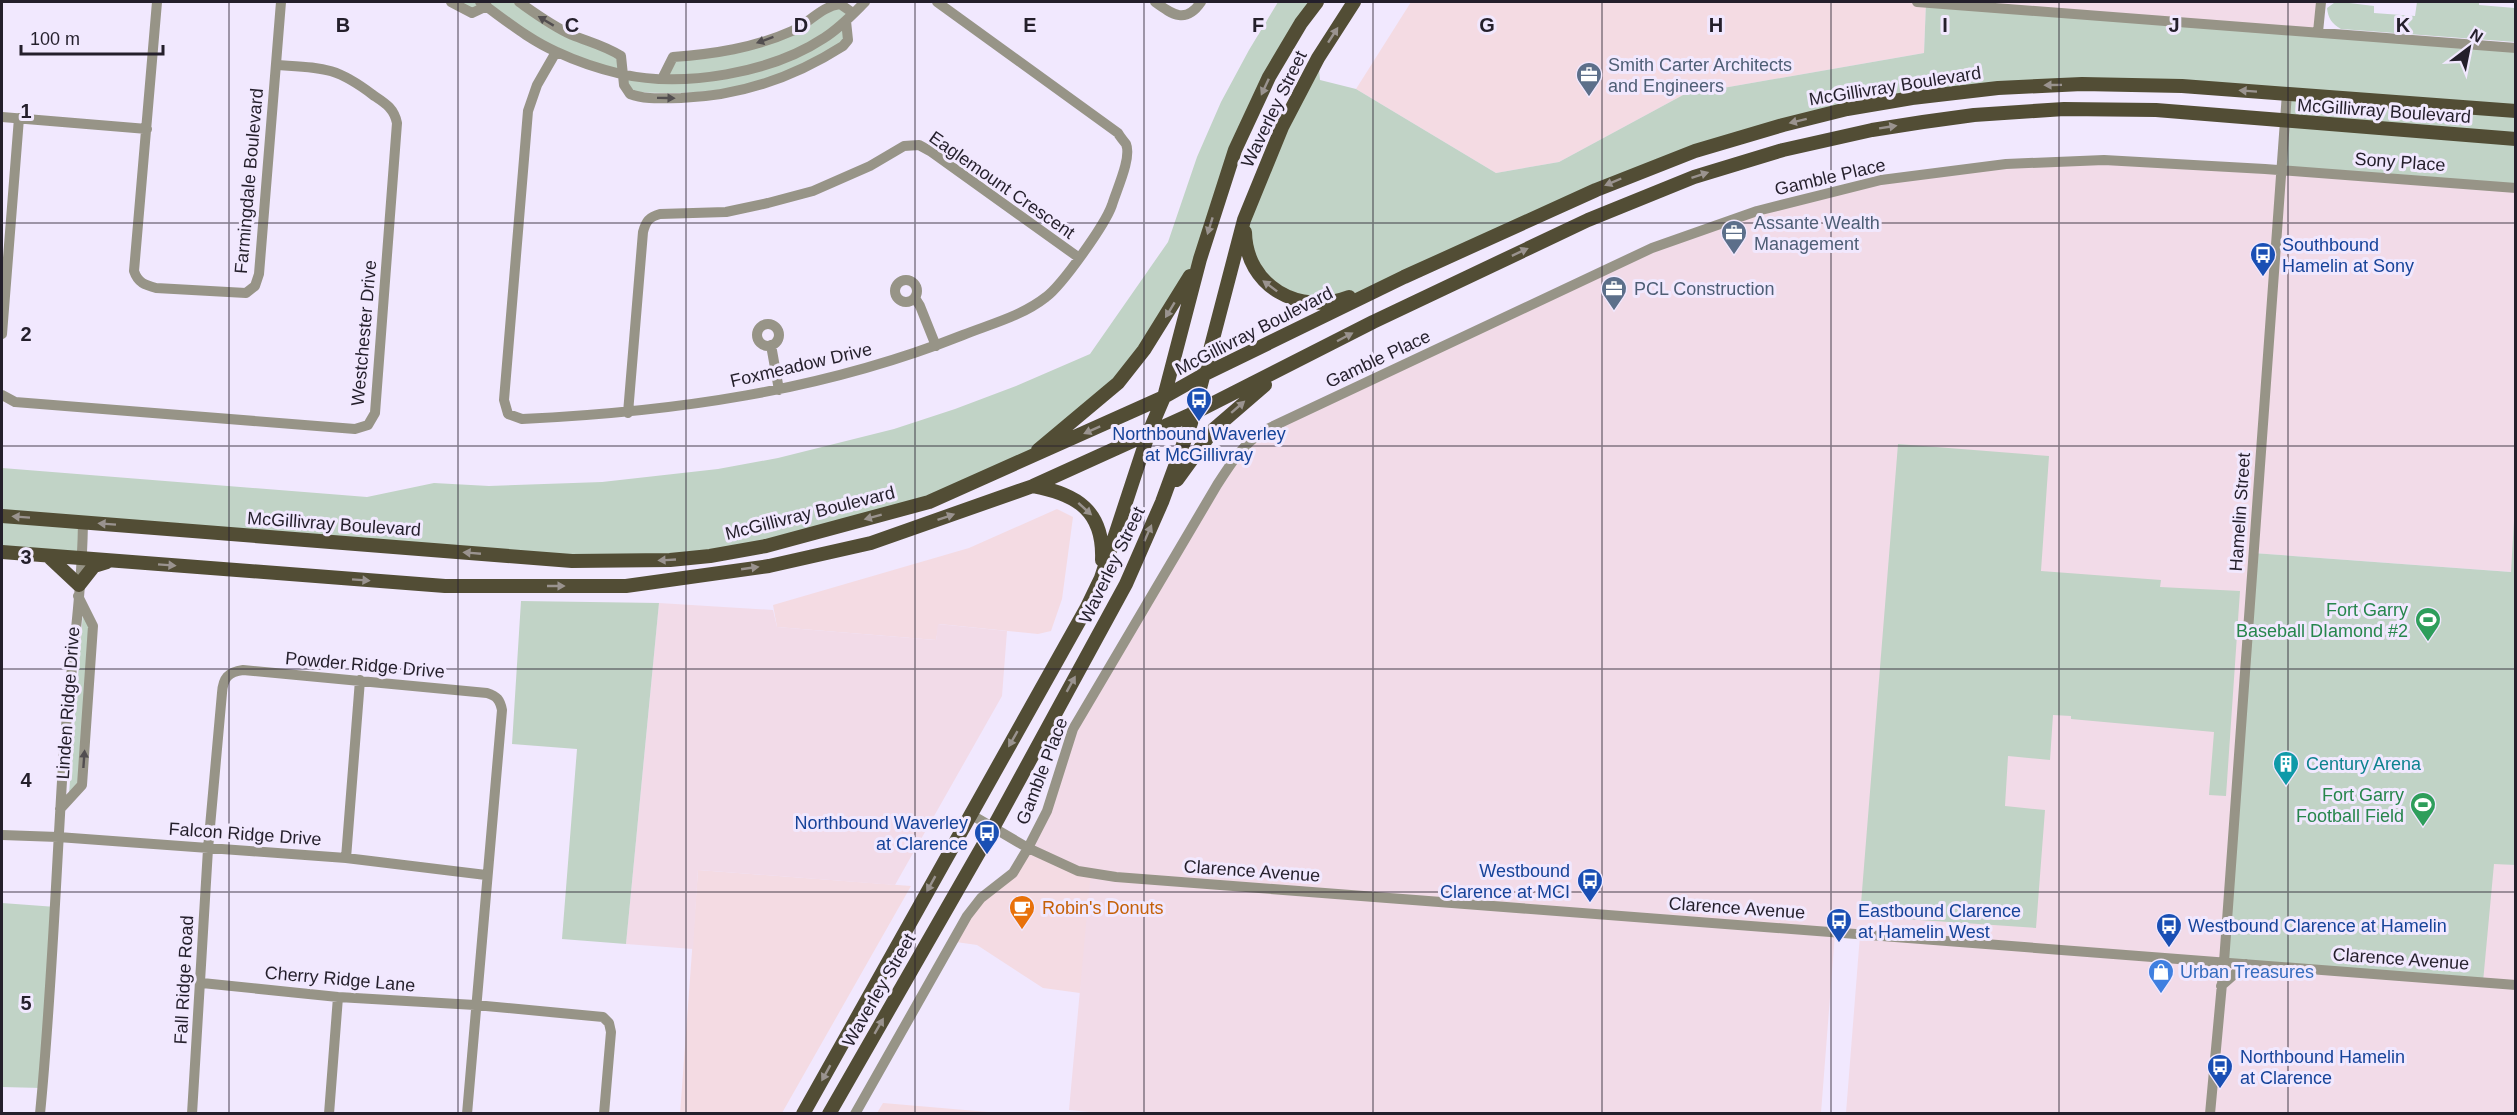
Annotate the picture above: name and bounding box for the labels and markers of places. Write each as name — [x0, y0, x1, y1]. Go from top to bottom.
place label: Smith Carter Architects and Engineers — [1608, 55, 1792, 96]
office icon: Smith Carter Architects and Engineers — [1574, 60, 1604, 98]
place label: Assante Wealth Management — [1754, 213, 1880, 254]
office icon: Assante Wealth Management — [1719, 218, 1749, 256]
place label: Southbound Hamelin at Sony — [2282, 235, 2414, 276]
bus stop icon: Southbound Hamelin at Sony — [2248, 240, 2278, 278]
office icon: PCL Construction — [1599, 274, 1629, 312]
place label: PCL Construction — [1634, 279, 1774, 299]
bus stop icon: Northbound Waverley at McGillivray — [1184, 385, 1214, 423]
place label: Northbound Waverley at McGillivray — [1112, 424, 1286, 465]
place label: Fort Garry Baseball DIamond #2 — [2236, 600, 2408, 641]
sports icon: Fort Garry Baseball DIamond #2 — [2413, 605, 2443, 643]
building icon: Century Arena — [2271, 749, 2301, 787]
place label: Century Arena — [2306, 754, 2422, 774]
place label: Fort Garry Football Field — [2296, 785, 2404, 826]
sports icon: Fort Garry Football Field — [2408, 790, 2438, 828]
place label: Northbound Waverley at Clarence — [795, 813, 968, 854]
bus stop icon: Northbound Waverley at Clarence — [972, 818, 1002, 856]
place label: Westbound Clarence at MCI — [1440, 861, 1570, 902]
bus stop icon: Westbound Clarence at MCI — [1575, 866, 1605, 904]
cafe icon: Robin's Donuts — [1007, 893, 1037, 931]
place label: Robin's Donuts — [1042, 898, 1164, 918]
place label: Eastbound Clarence at Hamelin West — [1858, 901, 2021, 942]
bus stop icon: Eastbound Clarence at Hamelin West — [1824, 906, 1854, 944]
bus stop icon: Westbound Clarence at Hamelin — [2154, 911, 2184, 949]
place label: Westbound Clarence at Hamelin — [2188, 916, 2447, 936]
shop icon: Urban Treasures — [2146, 957, 2176, 995]
place label: Urban Treasures — [2180, 962, 2314, 982]
place label: Northbound Hamelin at Clarence — [2240, 1047, 2405, 1088]
bus stop icon: Northbound Hamelin at Clarence — [2205, 1052, 2235, 1090]

